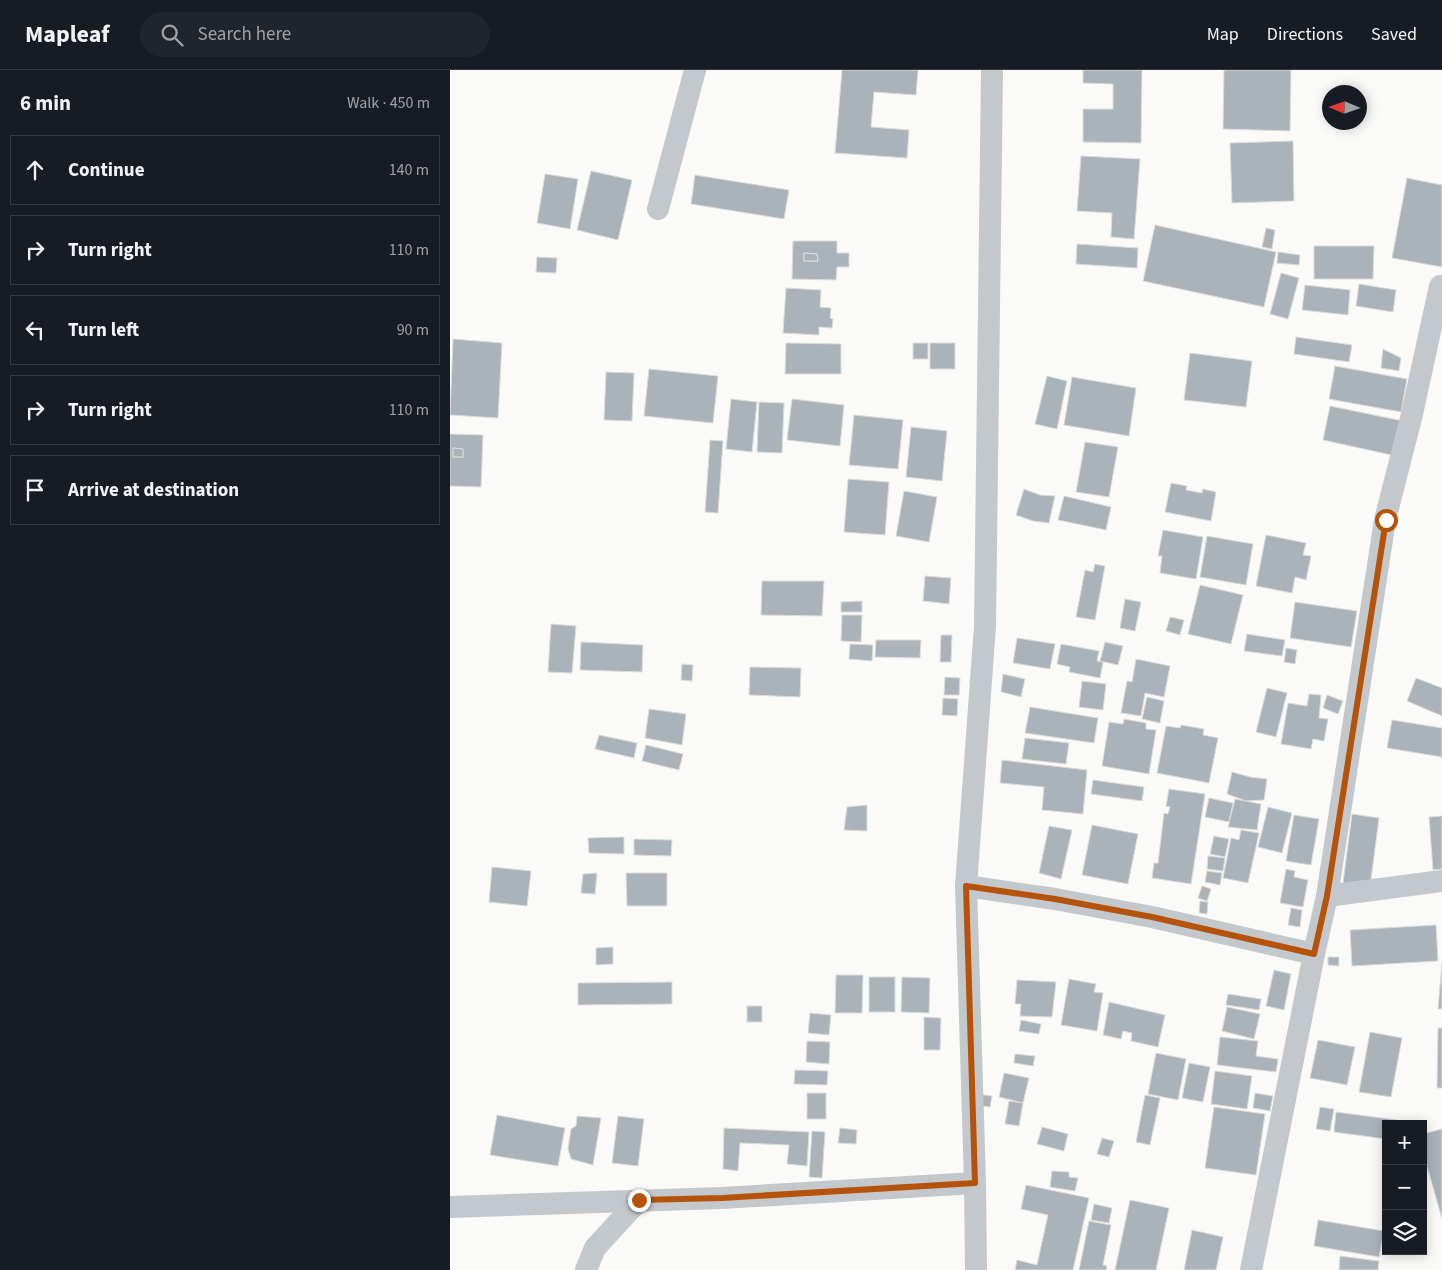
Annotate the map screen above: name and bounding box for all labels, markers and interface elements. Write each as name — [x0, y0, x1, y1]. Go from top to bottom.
search box — [140, 12, 490, 57]
text: Mapleaf — [25, 17, 110, 52]
icon: search — [158, 21, 186, 49]
text: Search here — [198, 21, 291, 48]
text: Map — [1207, 22, 1239, 47]
text: Directions — [1267, 22, 1343, 47]
text: Saved — [1371, 22, 1417, 47]
north arrow — [1322, 85, 1367, 130]
text: 6 min — [20, 88, 71, 118]
text: Walk · 450 m — [347, 92, 430, 114]
icon: ahead — [21, 156, 49, 184]
text: Continue — [68, 157, 145, 184]
text: 140 m — [389, 159, 429, 181]
icon: right — [21, 236, 49, 264]
text: Turn right — [68, 237, 152, 264]
text: 110 m — [389, 239, 429, 261]
icon: left — [21, 316, 49, 344]
text: Turn left — [68, 317, 139, 344]
text: 90 m — [397, 319, 429, 341]
icon: right — [21, 396, 49, 424]
text: Turn right — [68, 397, 152, 424]
text: 110 m — [389, 399, 429, 421]
icon: arrive — [21, 476, 49, 504]
text: Arrive at destination — [68, 477, 239, 504]
route start — [1375, 509, 1398, 532]
map controls — [1382, 1120, 1427, 1255]
button: + — [1382, 1120, 1427, 1165]
button: − — [1382, 1165, 1427, 1210]
route end — [628, 1189, 651, 1212]
button: layers — [1382, 1210, 1427, 1255]

